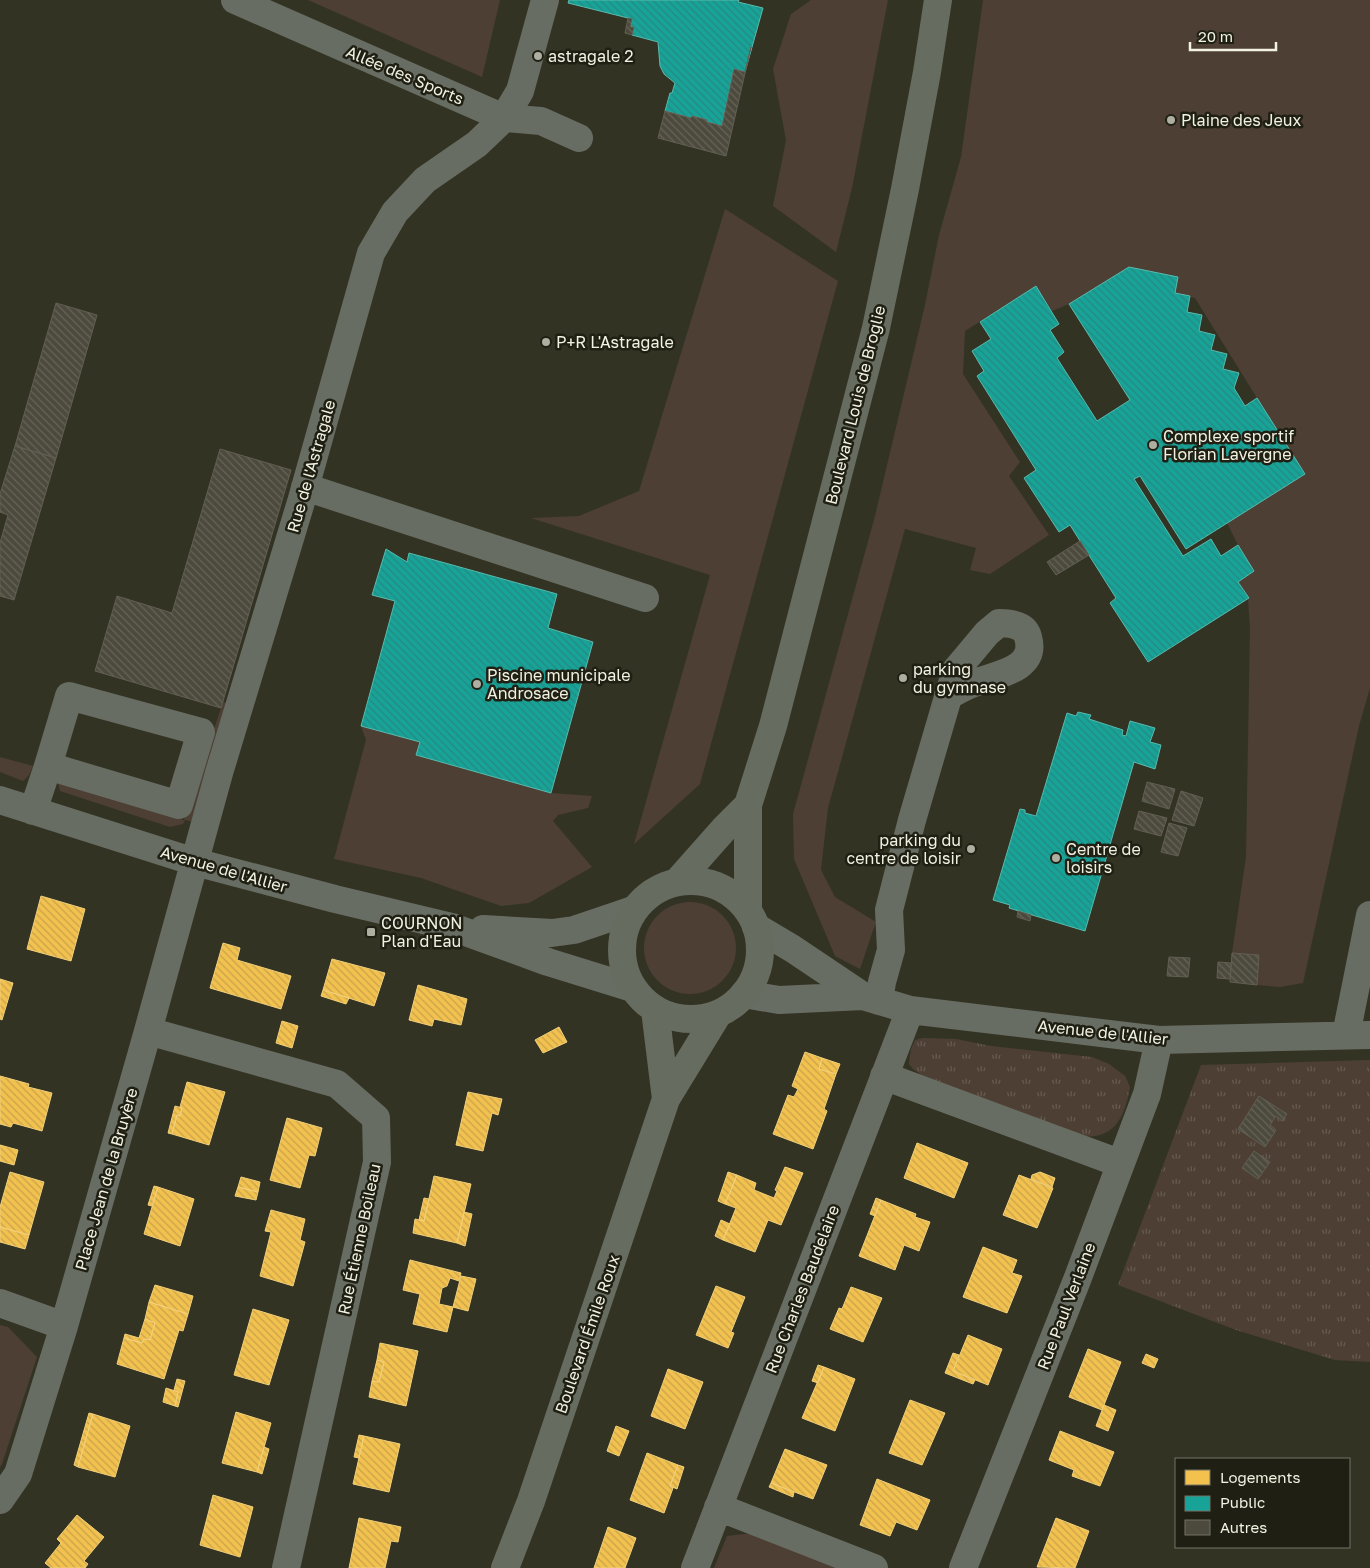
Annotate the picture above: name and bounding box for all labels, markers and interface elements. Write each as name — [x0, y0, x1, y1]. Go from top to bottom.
scale bar — [1190, 20, 1276, 52]
text: 20 m — [1198, 27, 1233, 45]
street label: Allée des Sports — [343, 41, 467, 109]
place label: astragale 2 — [548, 46, 633, 66]
marker: astragale 2 — [532, 50, 544, 62]
place label: Plaine des Jeux — [1181, 110, 1301, 130]
marker: Plaine des Jeux — [1165, 114, 1177, 126]
street label: Boulevard Louis de Broglie — [821, 303, 889, 507]
place label: P+R L'Astragale — [556, 332, 674, 352]
marker: P+R L'Astragale — [540, 336, 552, 348]
street label: Rue de l'Astragale — [282, 397, 340, 535]
place label: Complexe sportif Florian Lavergne — [1163, 426, 1294, 464]
marker: Complexe sportif Florian Lavergne — [1147, 439, 1159, 451]
place label: parking du gymnase — [913, 659, 1006, 697]
place label: Piscine municipale Androsace — [487, 665, 630, 703]
marker: parking du gymnase — [897, 672, 909, 684]
marker: Piscine municipale Androsace — [471, 678, 483, 690]
place label: parking du centre de loisir — [847, 830, 961, 868]
place label: Centre de loisirs — [1066, 839, 1141, 877]
street label: Avenue de l'Allier — [158, 841, 290, 897]
marker: parking du centre de loisir — [965, 843, 977, 855]
marker: Centre de loisirs — [1050, 852, 1062, 864]
place label: COURNON Plan d'Eau — [381, 913, 462, 951]
marker: COURNON Plan d'Eau — [365, 926, 377, 938]
street label: Avenue de l'Allier — [1037, 1015, 1169, 1049]
street label: Place Jean de la Bruyère — [70, 1085, 142, 1273]
street label: Rue Étienne Boileau — [333, 1162, 385, 1316]
street label: Rue Charles Baudelaire — [761, 1202, 843, 1376]
street label: Rue Paul Verlaine — [1033, 1240, 1099, 1372]
street label: Boulevard Émile Roux — [550, 1252, 624, 1416]
legend — [1175, 1458, 1350, 1548]
text: Logements — [1220, 1468, 1300, 1486]
text: Public — [1220, 1493, 1265, 1511]
text: Autres — [1220, 1518, 1267, 1536]

